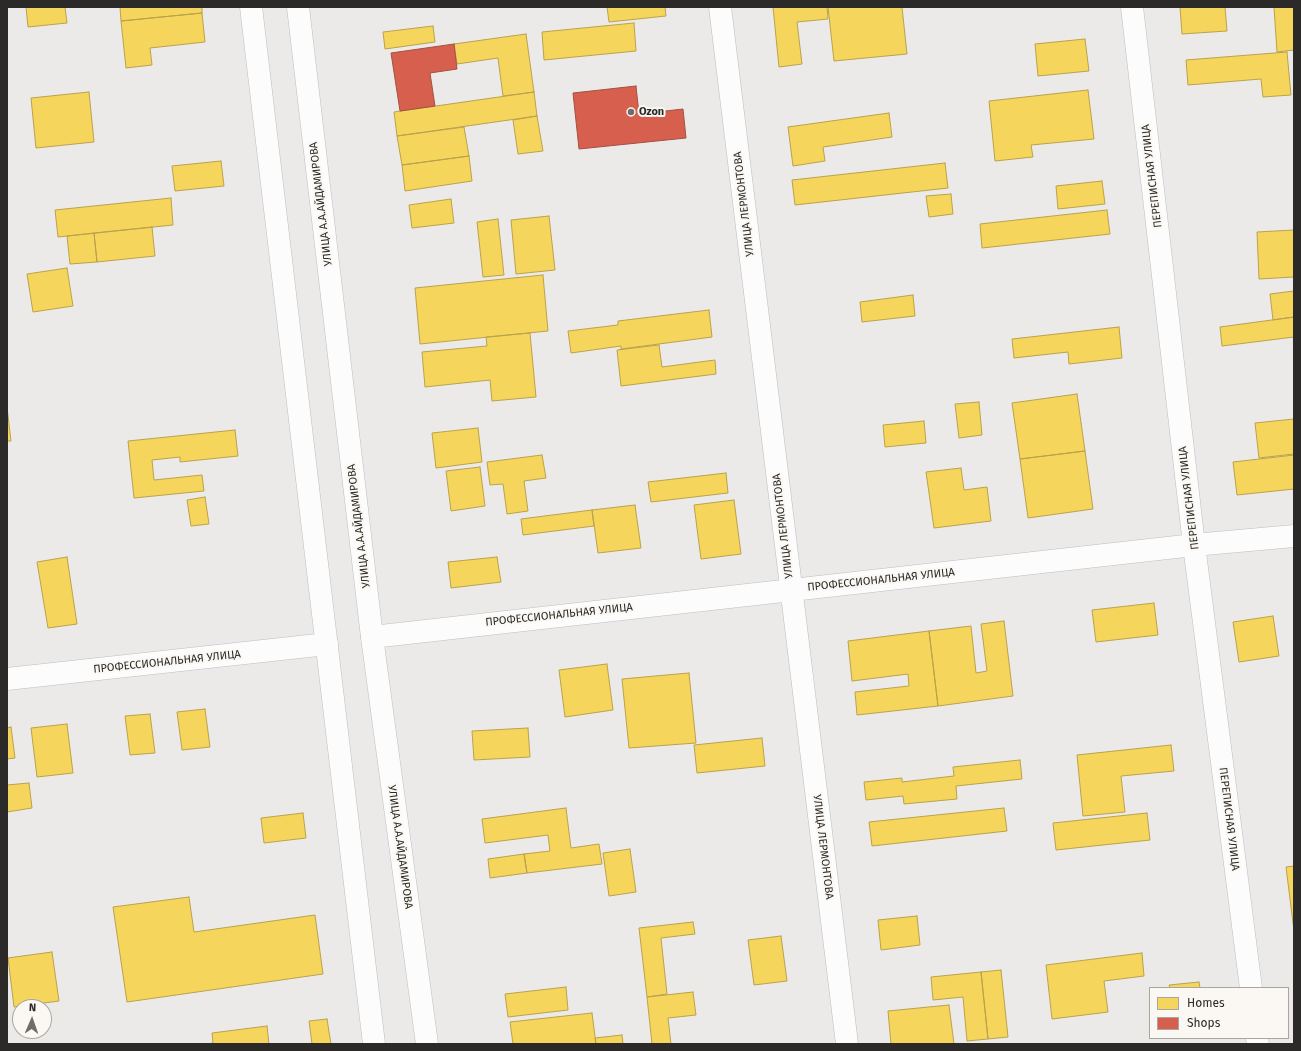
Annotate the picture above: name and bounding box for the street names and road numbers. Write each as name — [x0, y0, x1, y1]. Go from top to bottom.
street label: ПЕРЕПИСНАЯ УЛИЦА — [1139, 124, 1165, 228]
street label: УЛИЦА А.А.АЙДАМИРОВА — [307, 141, 335, 267]
street label: УЛИЦА ЛЕРМОНТОВА — [731, 151, 757, 257]
street label: ПЕРЕПИСНАЯ УЛИЦА — [1176, 446, 1202, 550]
street label: УЛИЦА А.А.АЙДАМИРОВА — [345, 463, 373, 589]
street label: УЛИЦА ЛЕРМОНТОВА — [770, 473, 796, 579]
street label: ПРОФЕССИОНАЛЬНАЯ УЛИЦА — [807, 566, 955, 594]
street label: ПРОФЕССИОНАЛЬНАЯ УЛИЦА — [485, 601, 633, 629]
street label: ПРОФЕССИОНАЛЬНАЯ УЛИЦА — [93, 648, 241, 676]
street label: ПЕРЕПИСНАЯ УЛИЦА — [1216, 767, 1242, 871]
street label: УЛИЦА А.А.АЙДАМИРОВА — [385, 784, 415, 910]
street label: УЛИЦА ЛЕРМОНТОВА — [810, 794, 836, 900]

